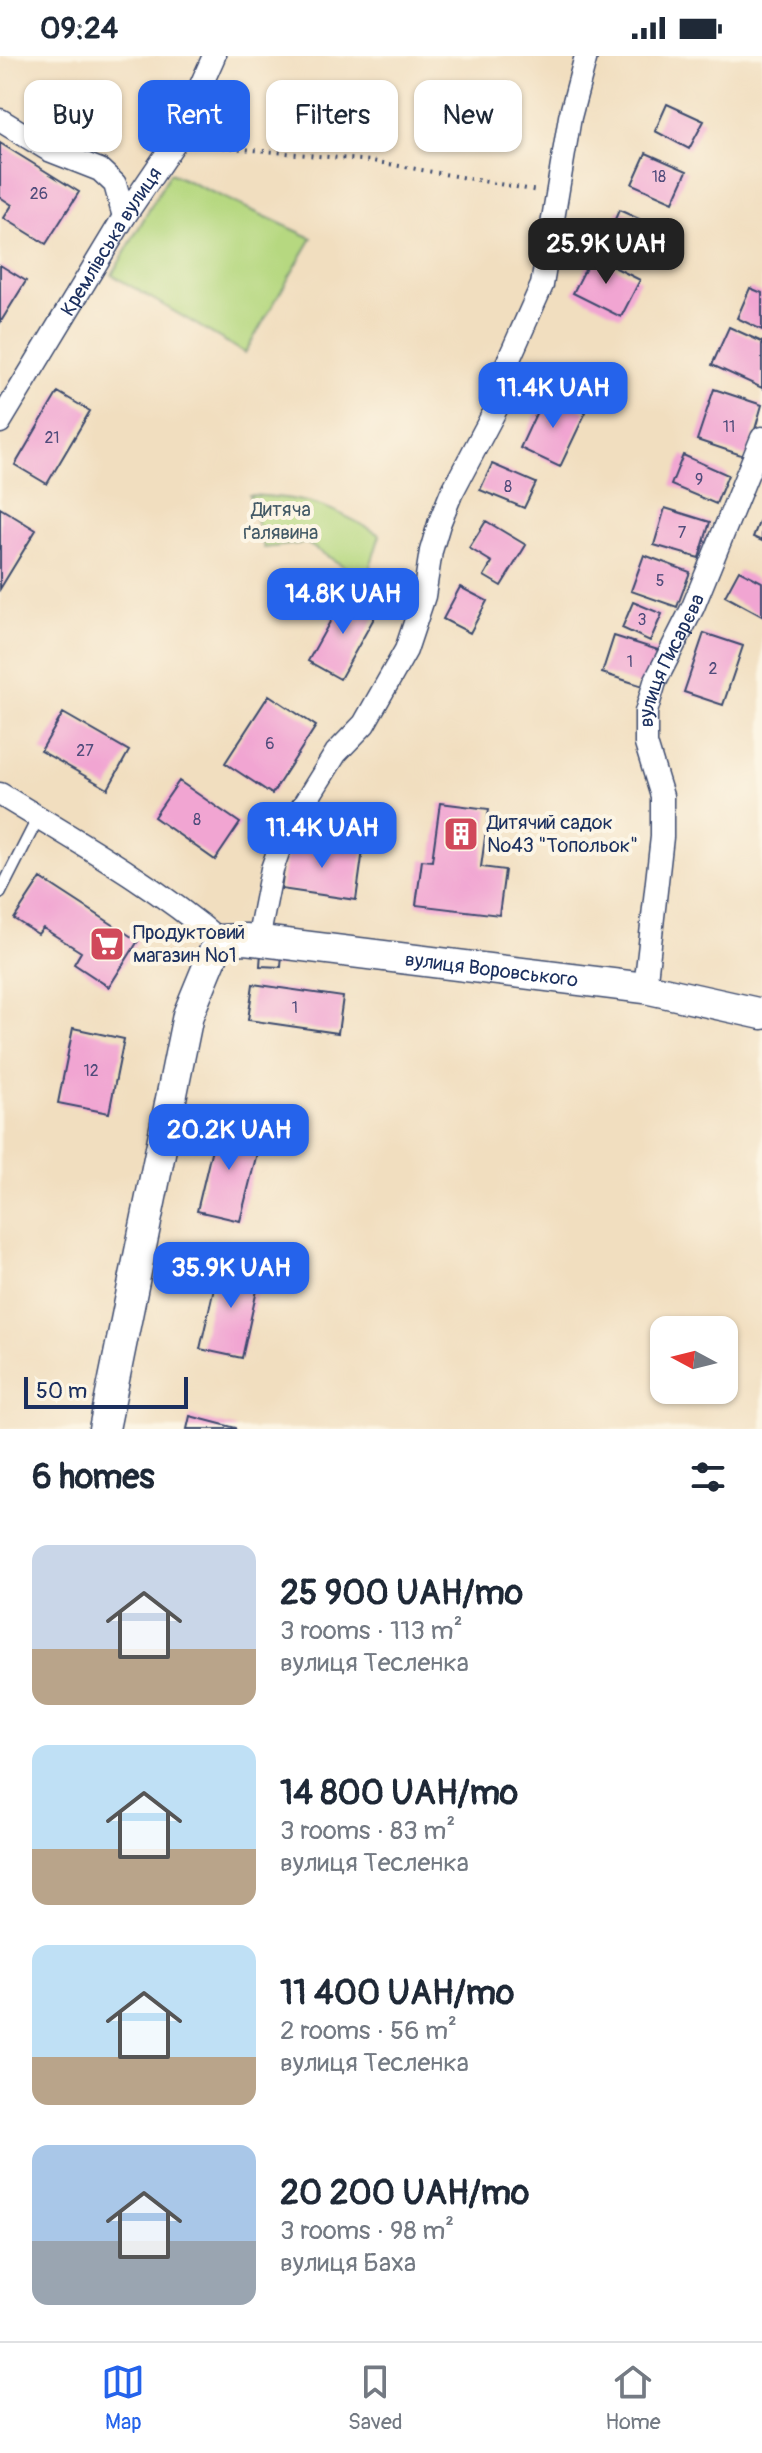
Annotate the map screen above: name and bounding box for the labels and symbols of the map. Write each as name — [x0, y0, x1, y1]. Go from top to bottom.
street label: Кремлівська вулиця — [55, 162, 167, 320]
house number: 18 — [652, 167, 666, 187]
house number: 26 — [30, 184, 48, 204]
pin: 25.9K UAH — [514, 218, 698, 286]
pin: 11.4K UAH — [461, 362, 645, 430]
house number: 11 — [723, 417, 735, 437]
house number: 21 — [44, 428, 60, 448]
house number: 9 — [695, 470, 703, 490]
house number: 8 — [504, 477, 512, 497]
park label: Дитяча ґалявина — [244, 497, 318, 545]
house number: 7 — [678, 523, 687, 543]
pin: 14.8K UAH — [251, 568, 435, 636]
house number: 5 — [656, 571, 664, 591]
street label: вулиця Писарєва — [634, 590, 710, 727]
house number: 3 — [638, 610, 647, 630]
house number: 1 — [627, 652, 633, 672]
house number: 2 — [709, 659, 718, 679]
house number: 6 — [265, 734, 275, 754]
house number: 27 — [76, 741, 94, 761]
pin: 11.4K UAH — [230, 802, 414, 870]
house number: 8 — [193, 810, 201, 830]
place label: Дитячий садок №43 "Топольок" — [486, 810, 638, 858]
building icon: Дитячий садок №43 "Топольок" — [442, 815, 480, 853]
place label: Продуктовий магазин №1 — [133, 920, 245, 968]
supermarket icon: Продуктовий магазин №1 — [88, 925, 126, 963]
street label: вулиця Воровського — [404, 946, 580, 992]
house number: 1 — [292, 998, 298, 1018]
house number: 12 — [83, 1061, 99, 1081]
pin: 20.2K UAH — [137, 1104, 321, 1172]
pin: 35.9K UAH — [139, 1242, 323, 1310]
north arrow — [650, 1316, 738, 1404]
scale bar — [24, 1373, 188, 1409]

